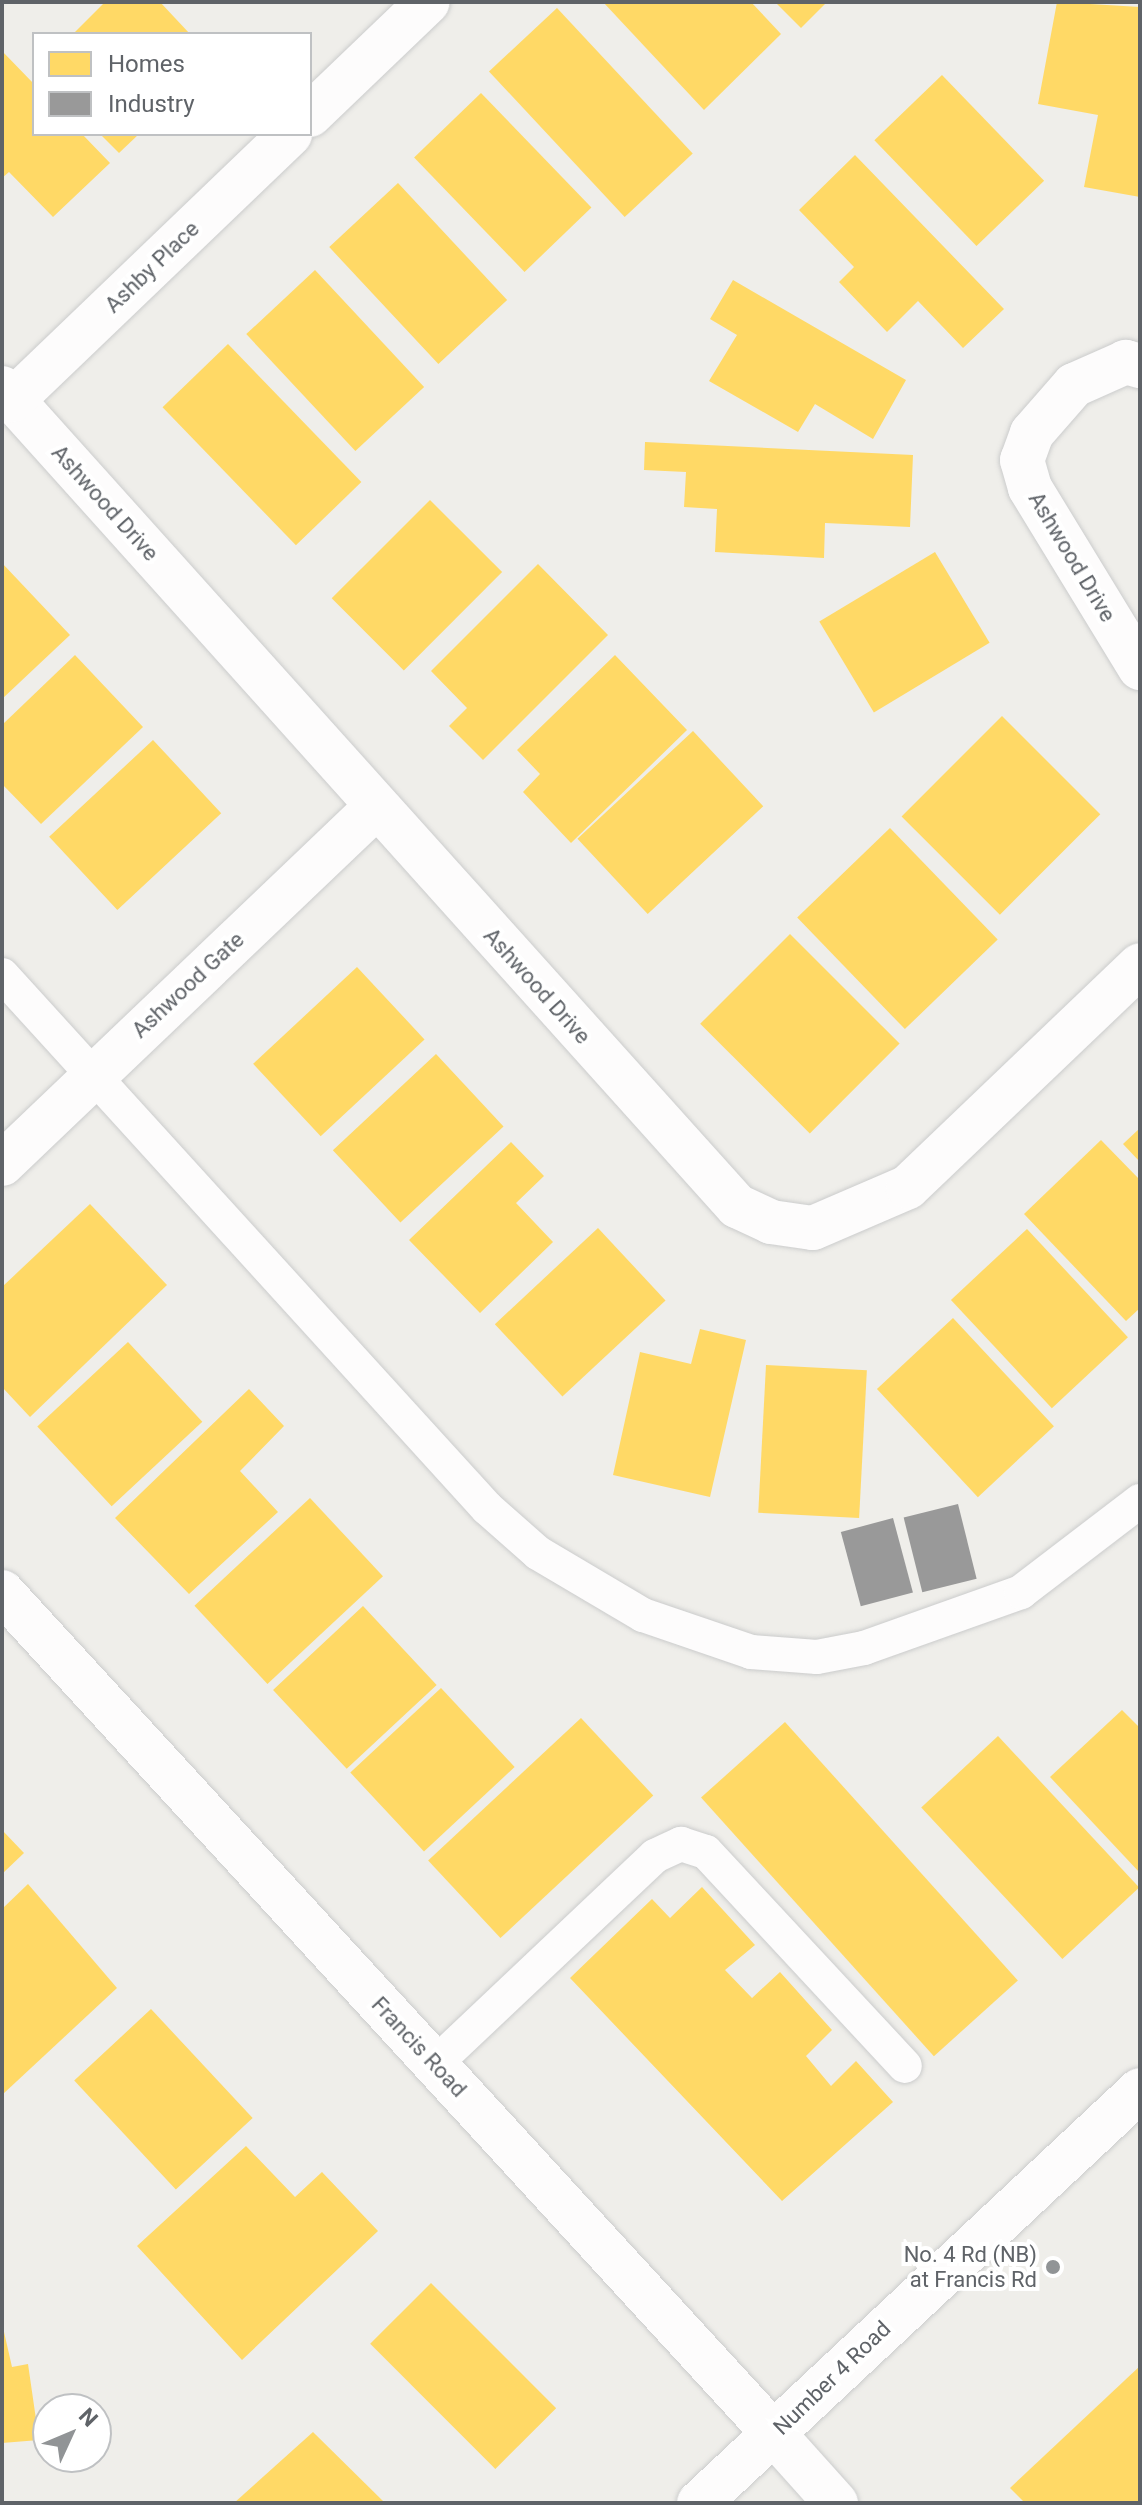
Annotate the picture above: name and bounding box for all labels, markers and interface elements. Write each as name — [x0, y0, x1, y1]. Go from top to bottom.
legend — [32, 32, 312, 136]
text: Homes — [108, 50, 185, 78]
text: Industry — [108, 90, 194, 118]
street label: Ashby Place — [100, 216, 204, 318]
street label: Ashwood Drive — [46, 440, 164, 566]
street label: Ashwood Drive — [1023, 487, 1121, 627]
street label: Ashwood Drive — [478, 923, 596, 1049]
street label: Ashwood Gate — [127, 927, 249, 1043]
street label: Francis Road — [366, 1991, 472, 2103]
place label: No. 4 Rd (NB) at Francis Rd — [904, 2241, 1037, 2292]
marker: No. 4 Rd (NB) at Francis Rd — [1044, 2258, 1062, 2276]
street label: Number 4 Road — [768, 2316, 896, 2440]
north arrow — [32, 2393, 112, 2473]
text: N — [74, 2403, 103, 2432]

